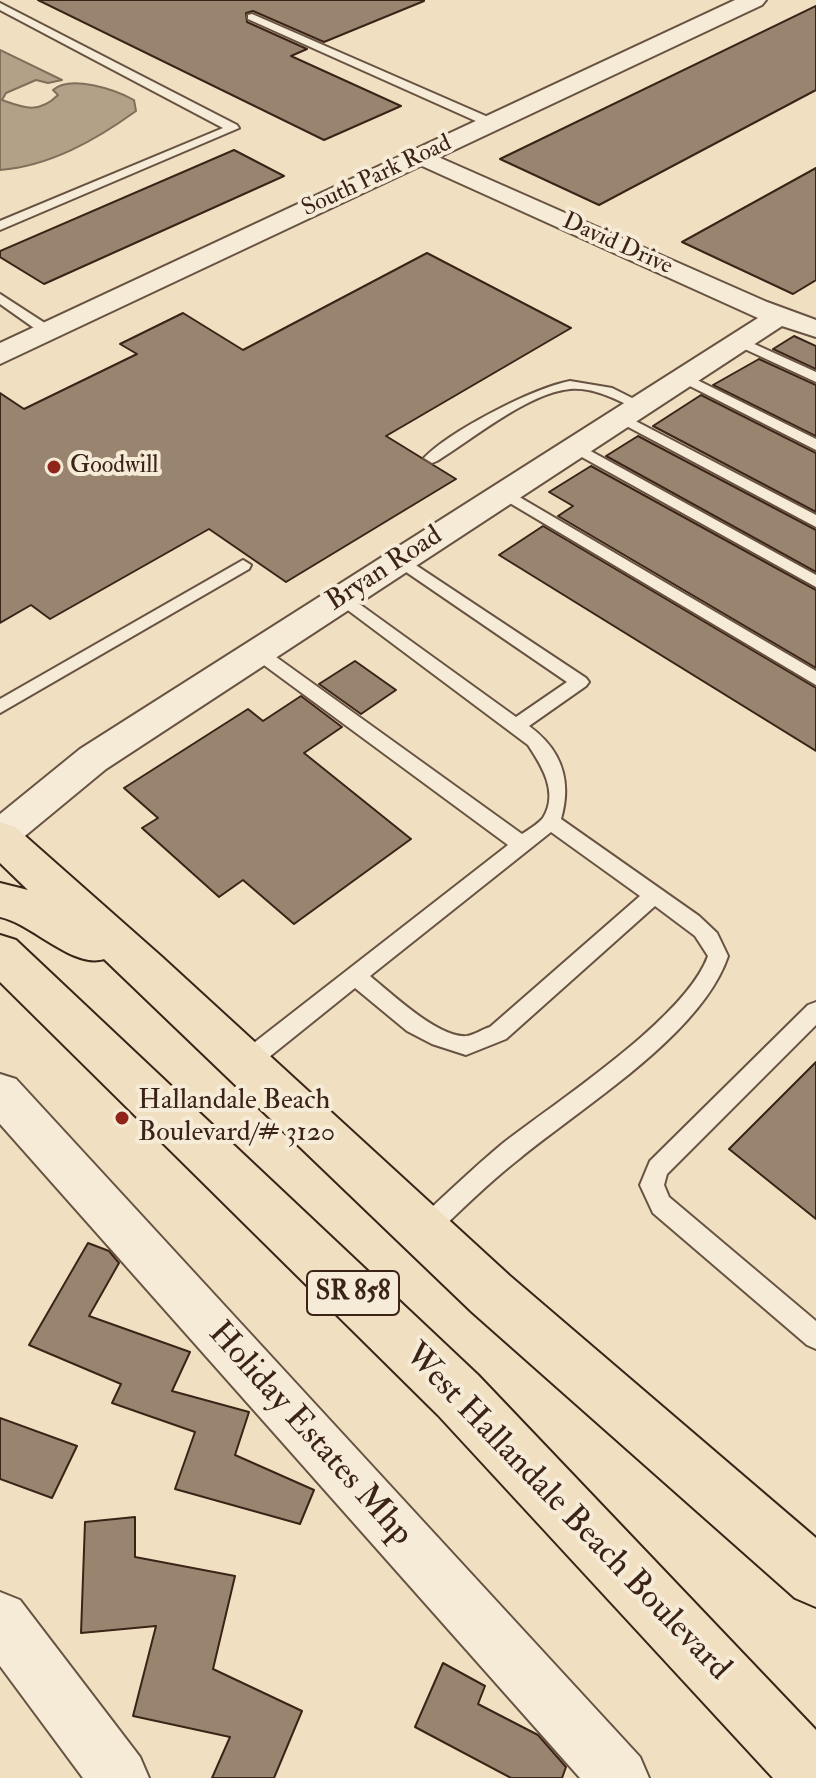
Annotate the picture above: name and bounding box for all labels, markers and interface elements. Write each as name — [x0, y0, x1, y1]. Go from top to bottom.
street label: South Park Road — [298, 130, 456, 224]
street label: David Drive — [557, 208, 677, 282]
place label: Goodwill — [70, 453, 158, 481]
marker: Goodwill — [45, 458, 63, 476]
street label: Bryan Road — [321, 520, 449, 620]
place label: Hallandale Beach Boulevard/# 3120 — [138, 1085, 335, 1151]
marker: Hallandale Beach Boulevard/# 3120 — [113, 1109, 131, 1127]
road number: SR 858 — [307, 1271, 399, 1315]
street label: Holiday Estates Mhp — [198, 1315, 420, 1555]
street label: West Hallandale Beach Boulevard — [394, 1336, 738, 1690]

